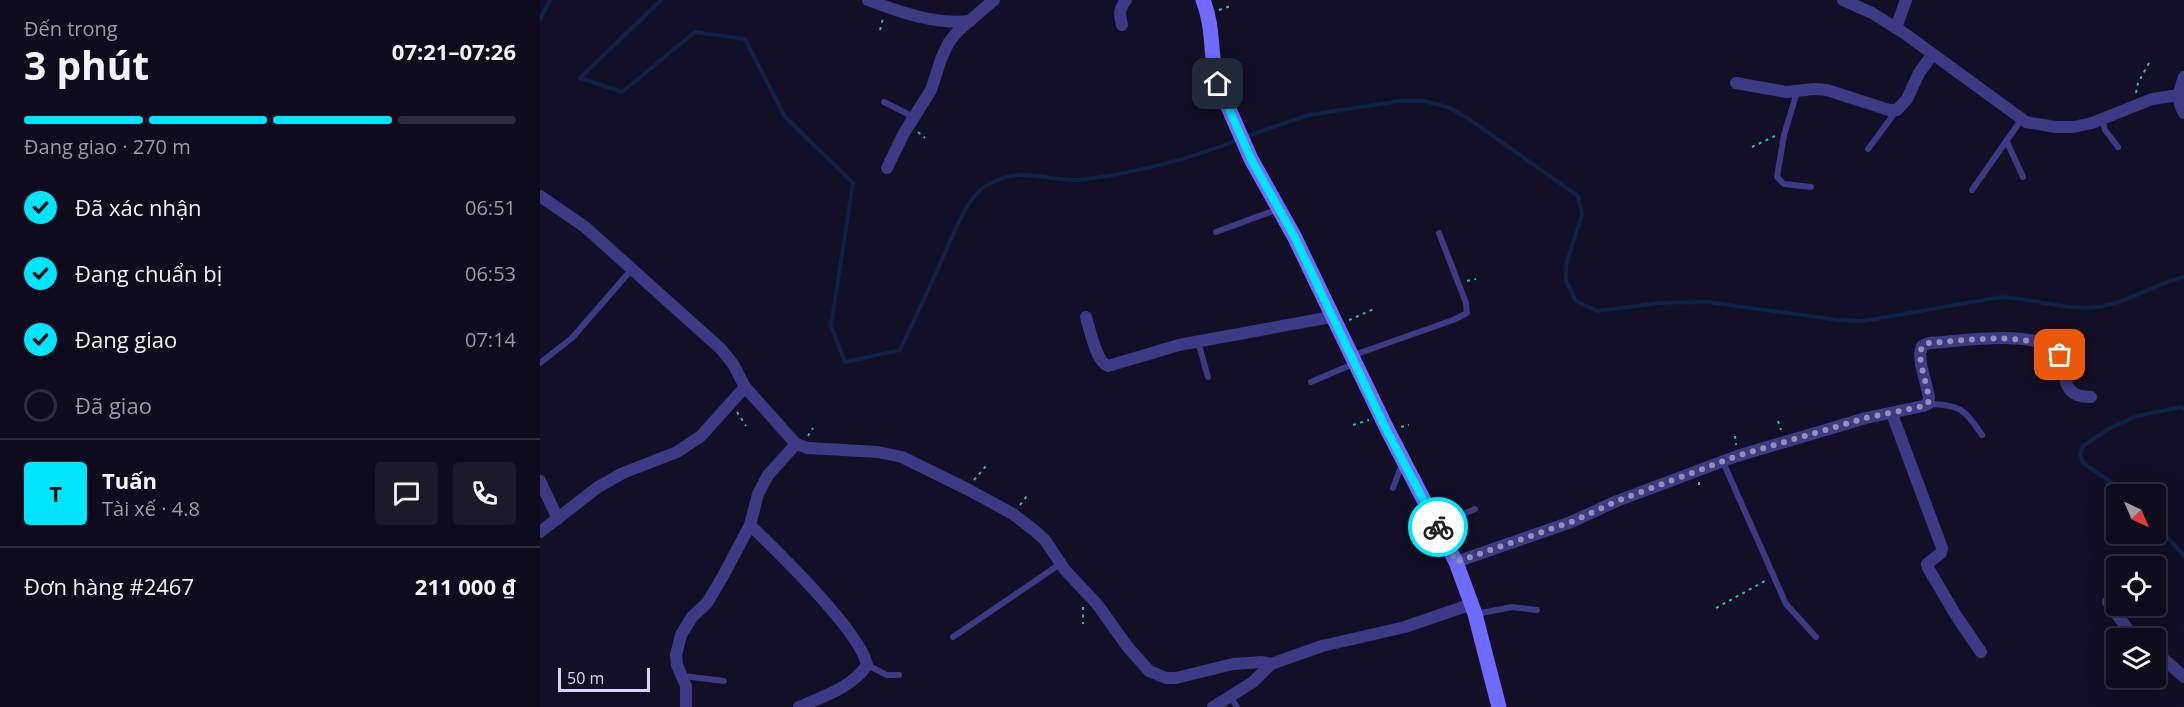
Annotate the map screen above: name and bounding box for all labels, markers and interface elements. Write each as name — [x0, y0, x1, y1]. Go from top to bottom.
text: Đến trong — [24, 15, 118, 42]
text: 07:21–07:26 — [392, 36, 516, 66]
text: 3 phút — [24, 38, 149, 91]
pin — [1192, 58, 1243, 109]
icon: home — [1201, 67, 1234, 100]
text: Đang giao · 270 m — [24, 133, 191, 160]
icon: check — [24, 191, 57, 224]
text: Đã xác nhận — [75, 192, 202, 222]
text: 06:51 — [465, 194, 516, 221]
icon: check — [24, 257, 57, 290]
text: Đang chuẩn bị — [75, 258, 222, 288]
text: 06:53 — [465, 260, 516, 287]
icon: check — [24, 323, 57, 356]
text: Đang giao — [75, 324, 177, 354]
text: 07:14 — [465, 326, 516, 353]
pin — [2034, 329, 2085, 380]
icon: bag — [2043, 338, 2076, 371]
text: Đã giao — [75, 390, 152, 420]
button: chat — [375, 462, 438, 525]
button: phone — [453, 462, 516, 525]
text: Tuấn — [102, 465, 157, 495]
text: T — [49, 478, 62, 508]
north arrow — [2106, 484, 2166, 544]
map controls — [2106, 484, 2166, 688]
text: Tài xế · 4.8 — [102, 495, 200, 522]
courier — [1408, 497, 1468, 557]
icon: bike — [1422, 511, 1455, 544]
button: locate — [2106, 556, 2166, 616]
text: Đơn hàng #2467 — [24, 571, 194, 601]
text: 211 000 ₫ — [415, 571, 516, 601]
button: layers — [2106, 628, 2166, 688]
scale bar — [558, 665, 650, 692]
text: 50 m — [567, 667, 604, 689]

